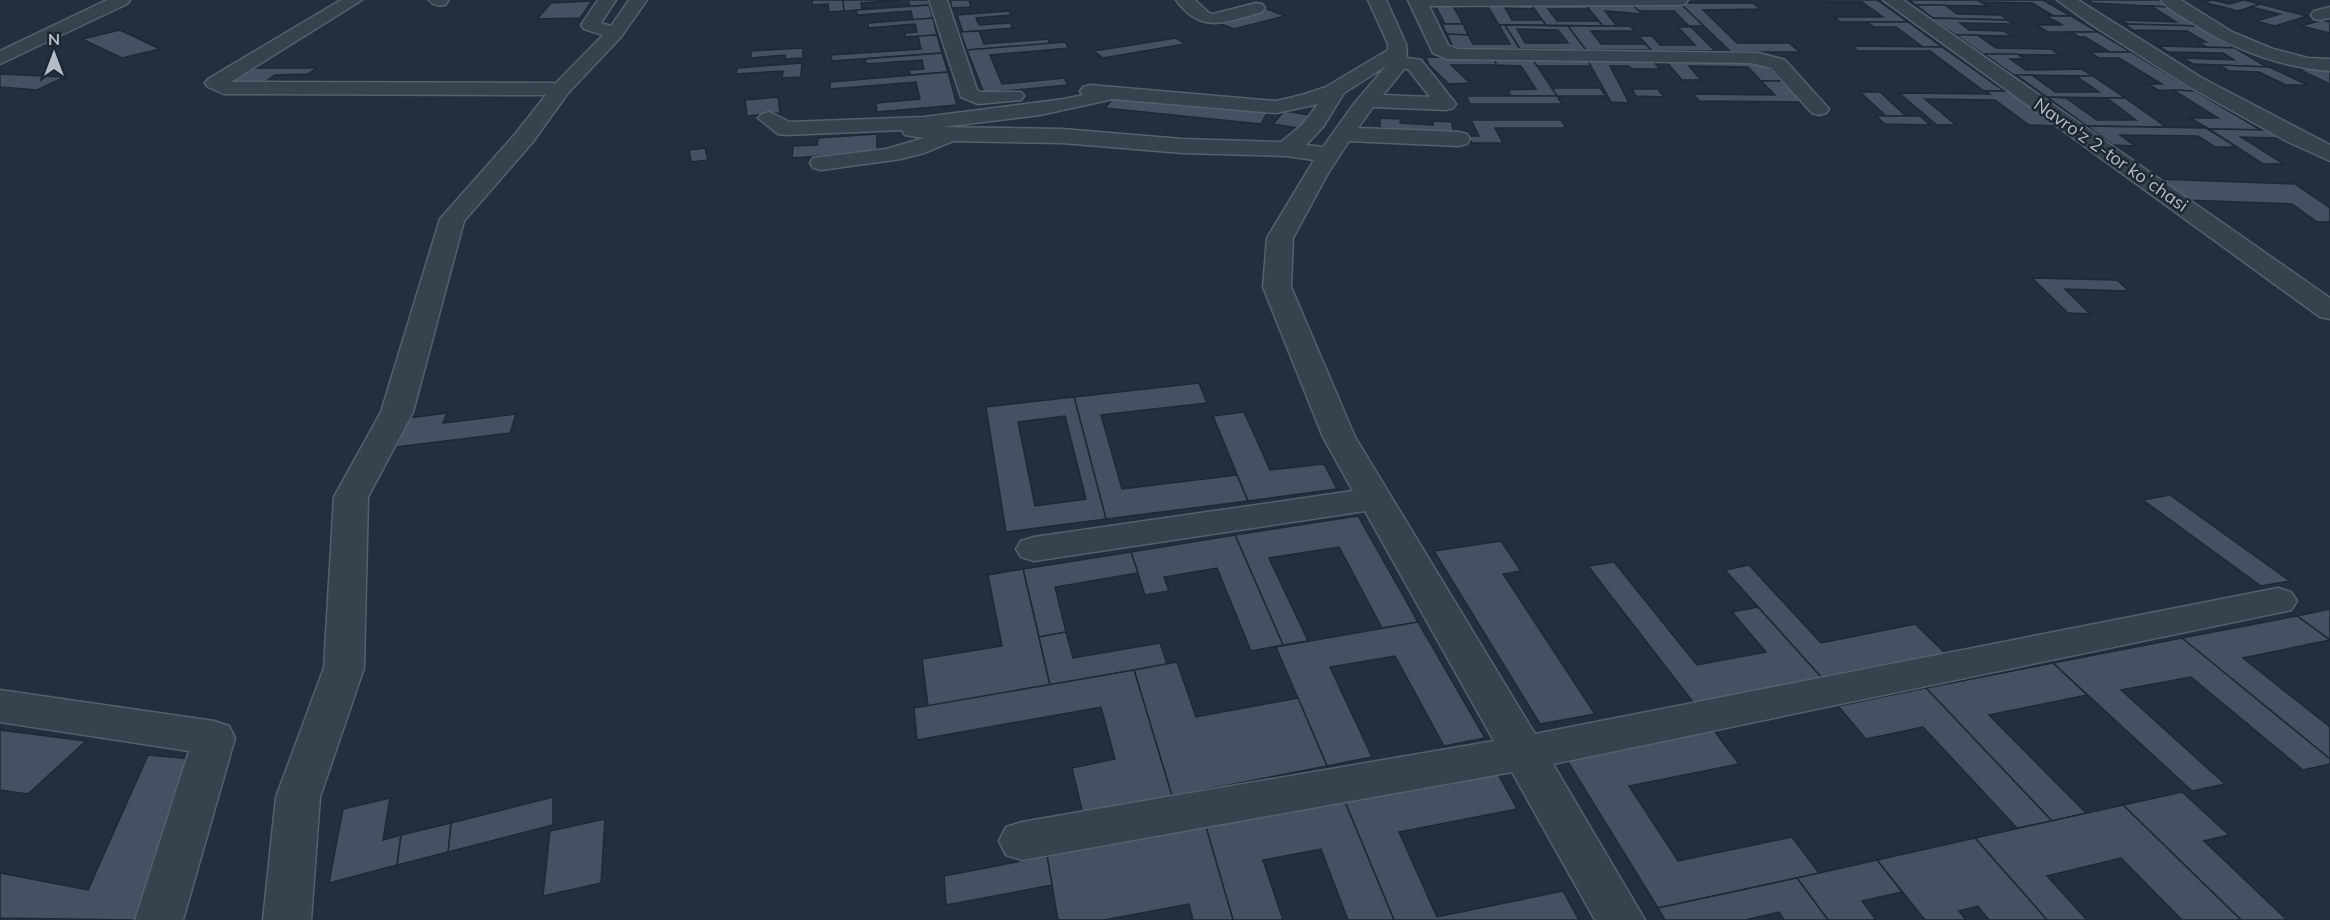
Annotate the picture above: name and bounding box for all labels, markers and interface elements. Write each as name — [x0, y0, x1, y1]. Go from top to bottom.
north arrow — [24, 24, 84, 84]
text: N — [48, 29, 60, 49]
street label: Navro'z 2-tor koʼchasi — [2030, 93, 2193, 217]

